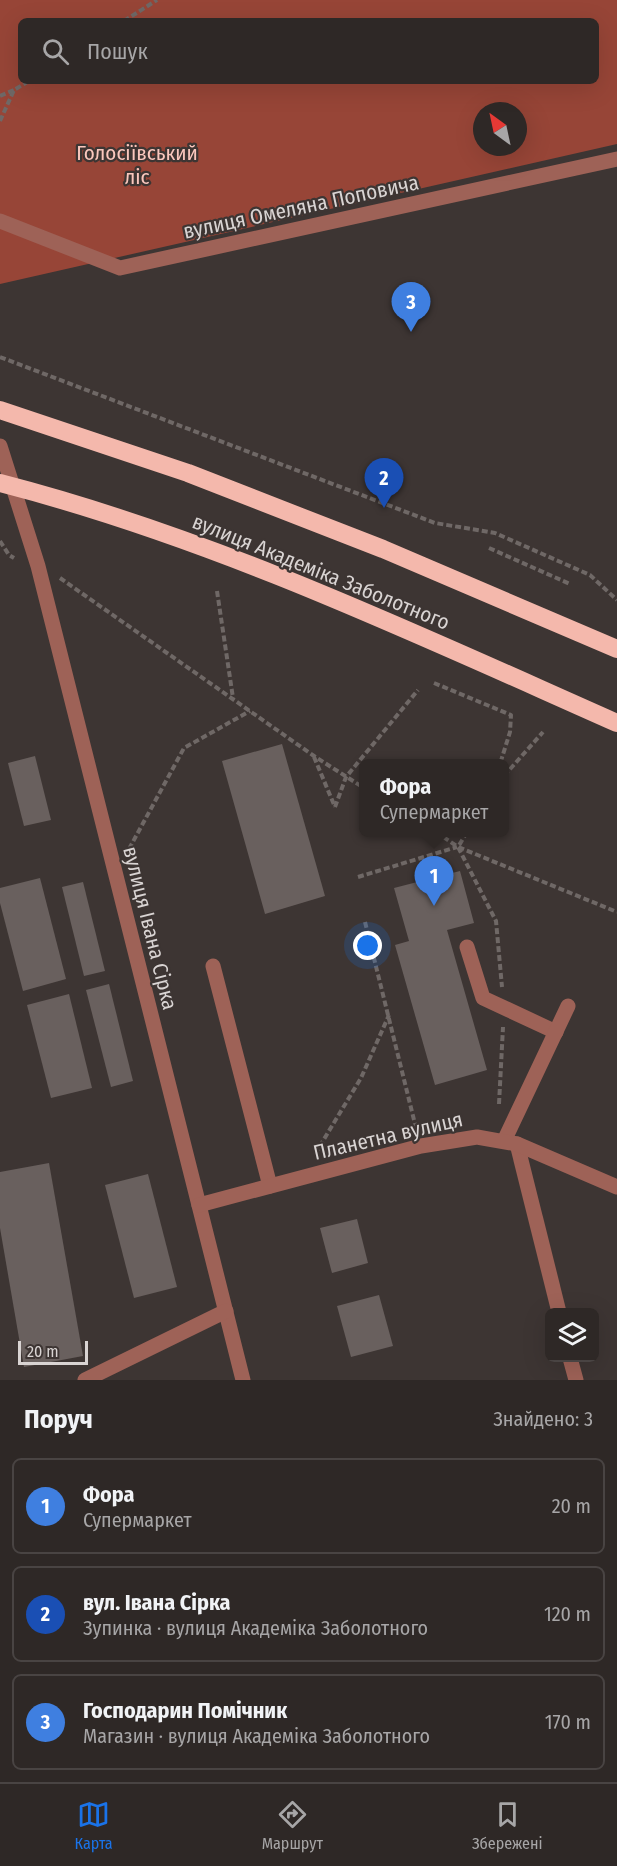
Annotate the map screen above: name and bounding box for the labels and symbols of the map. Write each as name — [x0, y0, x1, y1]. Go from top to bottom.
north arrow — [473, 102, 527, 156]
park label: Голосіївський ліс — [76, 140, 198, 190]
street label: вулиця Омеляна Поповича — [181, 169, 421, 245]
pin: 3 — [392, 282, 430, 332]
pin: 2 — [364, 458, 404, 508]
street label: вулиця Академіка Заболотного — [188, 508, 454, 636]
street label: вулиця Івана Сірка — [117, 844, 183, 1012]
pin: 1 — [414, 856, 454, 906]
your location — [353, 931, 382, 960]
street label: Планетна вулиця — [311, 1106, 465, 1166]
scale bar — [18, 1338, 88, 1366]

